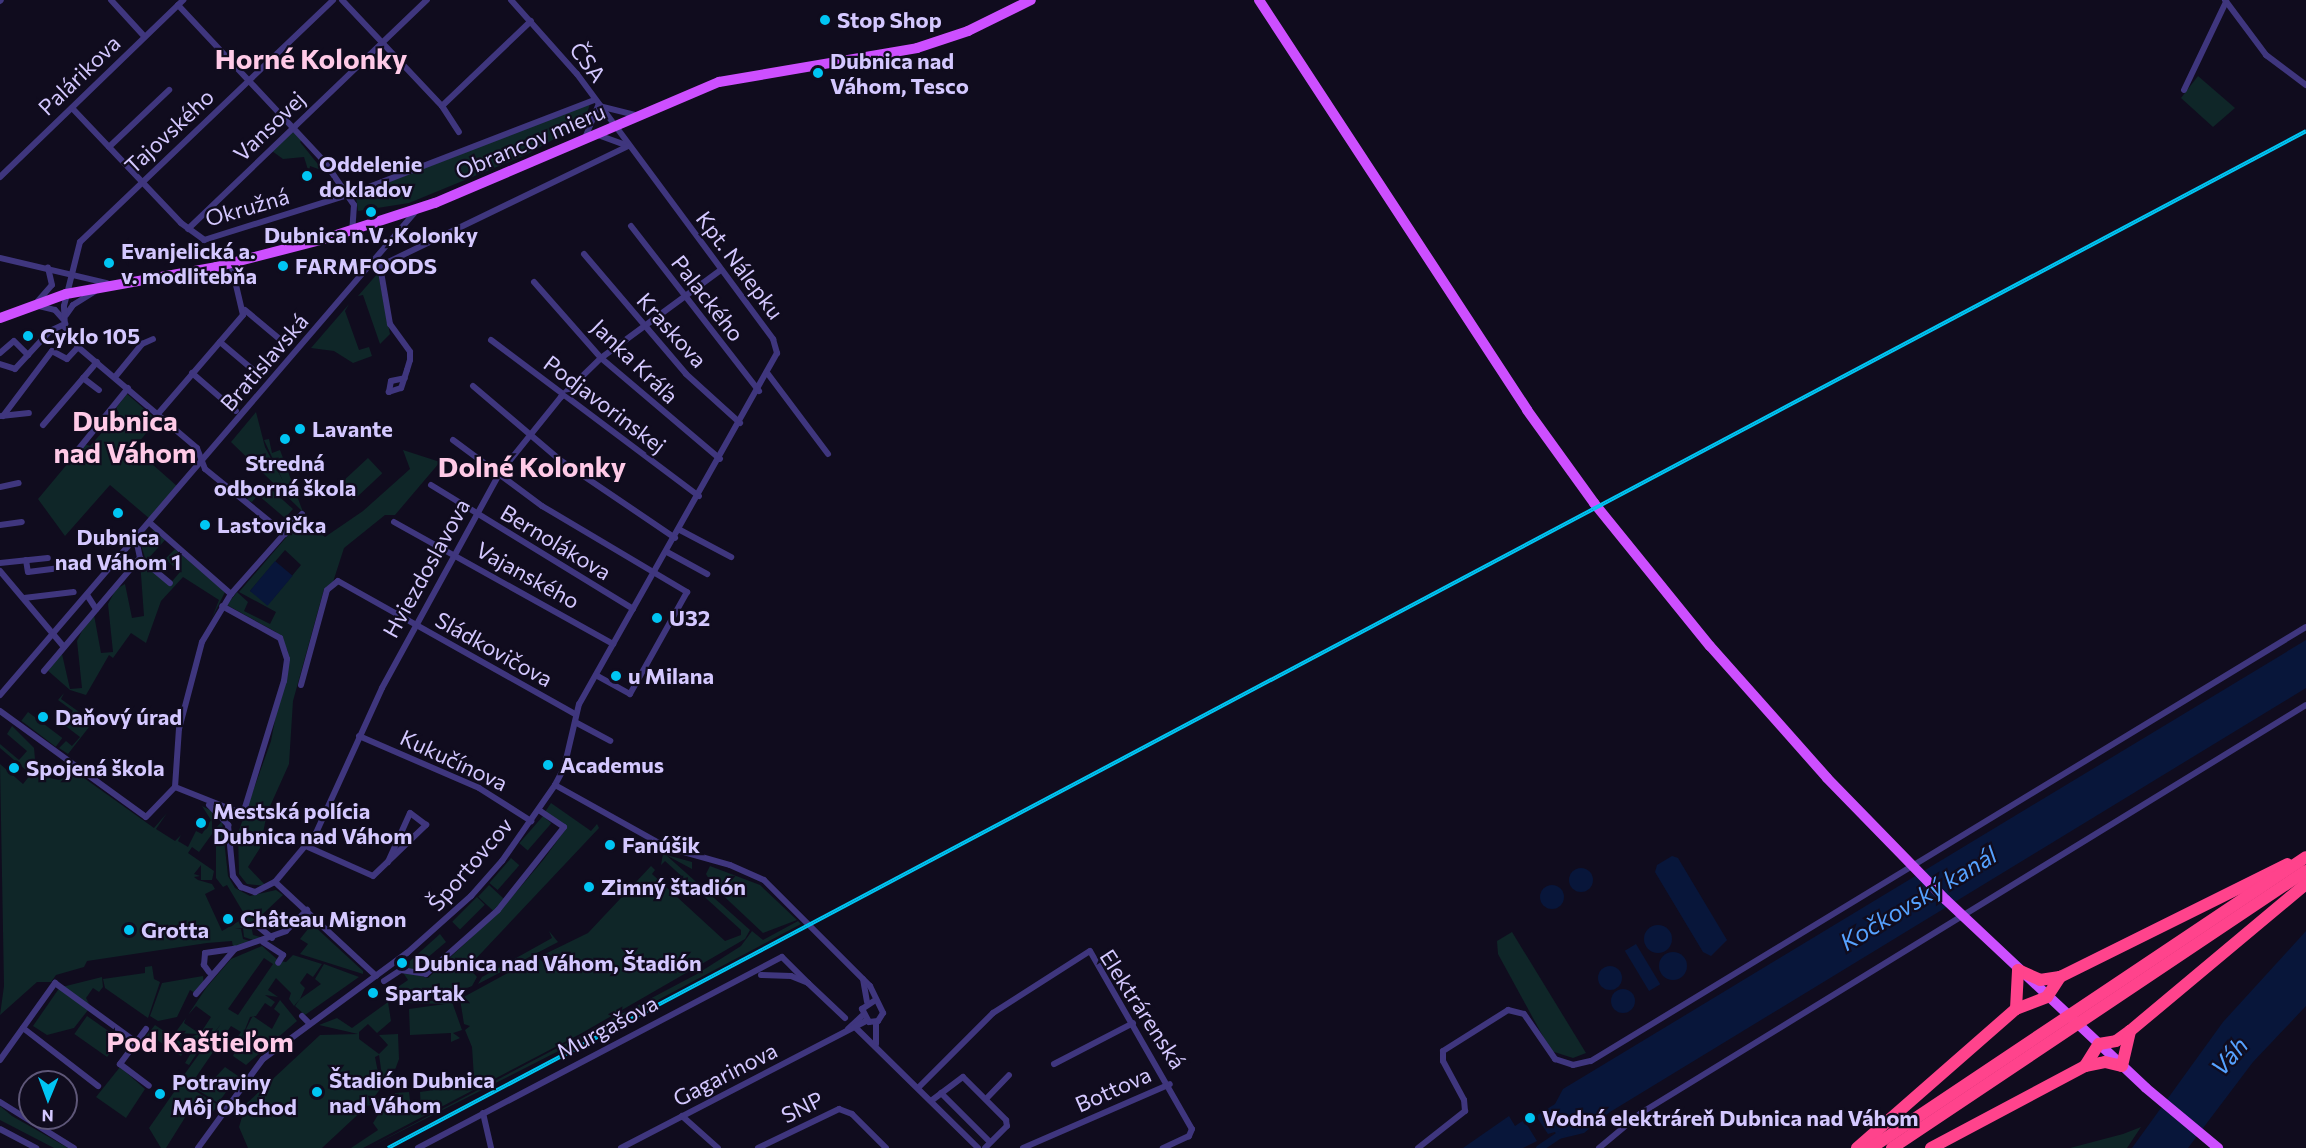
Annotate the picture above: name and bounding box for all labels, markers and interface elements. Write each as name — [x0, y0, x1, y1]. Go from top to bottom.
place label: Stop Shop — [837, 7, 942, 33]
marker: Stop Shop — [818, 13, 832, 27]
street label: Palárikova — [33, 30, 125, 120]
street label: ČSA — [564, 37, 612, 87]
district label: Horné Kolonky — [215, 41, 407, 75]
place label: Dubnica nad Váhom, Tesco — [830, 47, 969, 98]
marker: Dubnica nad Váhom, Tesco — [811, 66, 825, 80]
street label: Tajovského — [119, 83, 219, 179]
street label: Vansovej — [228, 86, 310, 166]
street label: Obrancov mieru — [451, 98, 609, 184]
place label: Oddelenie dokladov — [319, 150, 422, 202]
marker: Oddelenie dokladov — [300, 169, 314, 183]
street label: Okružná — [202, 182, 292, 232]
marker: Dubnica n.V.,Kolonky — [364, 205, 378, 219]
street label: Kpt. Nálepku — [691, 206, 789, 324]
place label: Dubnica n.V.,Kolonky — [264, 222, 478, 248]
place label: Evanjelická a. v. modlitebňa — [121, 237, 257, 288]
street label: Palackého — [666, 250, 750, 346]
place label: FARMFOODS — [295, 253, 437, 279]
marker: Evanjelická a. v. modlitebňa — [102, 256, 116, 270]
marker: FARMFOODS — [276, 259, 290, 273]
street label: Kraskova — [632, 287, 712, 373]
street label: Bratislavská — [215, 308, 313, 416]
street label: Janka Kráľa — [586, 313, 684, 409]
place label: Cyklo 105 — [40, 323, 140, 349]
marker: Cyklo 105 — [21, 329, 35, 343]
street label: Podjavorinskej — [539, 350, 671, 458]
district label: Dubnica nad Váhom — [54, 403, 196, 469]
place label: Lavante — [312, 416, 393, 442]
marker: Lavante — [293, 422, 307, 436]
marker: Stredná odborná škola — [278, 432, 292, 446]
place label: Stredná odborná škola — [214, 449, 356, 500]
district label: Dolné Kolonky — [438, 449, 626, 483]
street label: Hviezdoslavova — [377, 494, 475, 642]
street label: Bernolákova — [496, 499, 616, 585]
marker: Dubnica nad Váhom 1 — [111, 506, 125, 520]
place label: Lastovička — [217, 512, 326, 538]
marker: Lastovička — [198, 518, 212, 532]
place label: Dubnica nad Váhom 1 — [55, 523, 181, 574]
street label: Vajanského — [472, 536, 584, 614]
place label: U32 — [669, 605, 710, 631]
street label: Sládkovičova — [431, 606, 557, 692]
marker: U32 — [650, 611, 664, 625]
place label: u Milana — [628, 663, 714, 689]
marker: u Milana — [609, 669, 623, 683]
place label: Daňový úrad — [55, 704, 182, 730]
marker: Daňový úrad — [36, 710, 50, 724]
street label: Kukučínova — [396, 724, 512, 796]
place label: Academus — [560, 752, 664, 778]
place label: Spojená škola — [26, 755, 165, 781]
marker: Academus — [541, 758, 555, 772]
marker: Spojená škola — [7, 761, 21, 775]
place label: Mestská polícia Dubnica nad Váhom — [213, 797, 412, 848]
street label: Športovcov — [422, 812, 518, 916]
marker: Mestská polícia Dubnica nad Váhom — [194, 816, 208, 830]
place label: Fanúšik — [622, 832, 700, 858]
marker: Fanúšik — [603, 838, 617, 852]
water label: Kočkovský kanál — [1834, 840, 2002, 956]
place label: Zimný štadión — [601, 874, 746, 900]
marker: Zimný štadión — [582, 880, 596, 894]
place label: Château Mignon — [240, 906, 406, 932]
marker: Château Mignon — [221, 912, 235, 926]
place label: Grotta — [141, 917, 209, 943]
marker: Grotta — [122, 923, 136, 937]
street label: Elektrárenská — [1095, 944, 1191, 1074]
place label: Dubnica nad Váhom, Štadión — [414, 950, 702, 976]
marker: Dubnica nad Váhom, Štadión — [395, 956, 409, 970]
place label: Spartak — [385, 980, 465, 1006]
marker: Spartak — [366, 986, 380, 1000]
street label: Murgašova — [552, 989, 662, 1065]
district label: Pod Kaštieľom — [106, 1024, 294, 1058]
water label: Váh — [2205, 1031, 2253, 1081]
street label: Gagarinova — [669, 1037, 781, 1111]
street label: Bottova — [1071, 1061, 1155, 1117]
place label: Štadión Dubnica nad Váhom — [329, 1066, 495, 1118]
place label: Potraviny Môj Obchod — [172, 1068, 297, 1120]
north arrow — [18, 1070, 78, 1130]
marker: Štadión Dubnica nad Váhom — [310, 1085, 324, 1099]
street label: SNP — [777, 1086, 827, 1128]
marker: Potraviny Môj Obchod — [153, 1087, 167, 1101]
place label: Vodná elektráreň Dubnica nad Váhom — [1542, 1105, 1919, 1131]
text: N — [42, 1107, 54, 1126]
marker: Vodná elektráreň Dubnica nad Váhom — [1523, 1111, 1537, 1125]

